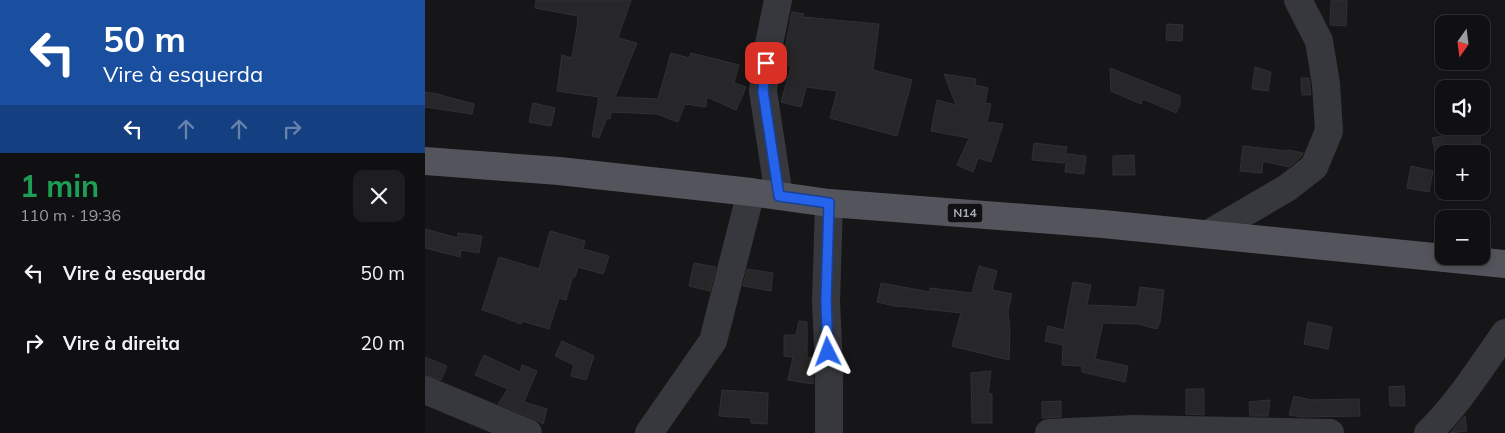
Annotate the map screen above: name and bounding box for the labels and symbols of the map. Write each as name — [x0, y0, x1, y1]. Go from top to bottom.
north arrow — [1435, 15, 1490, 70]
pin — [745, 42, 787, 84]
road number: N14 — [947, 204, 983, 222]
position arrow — [801, 325, 853, 377]

